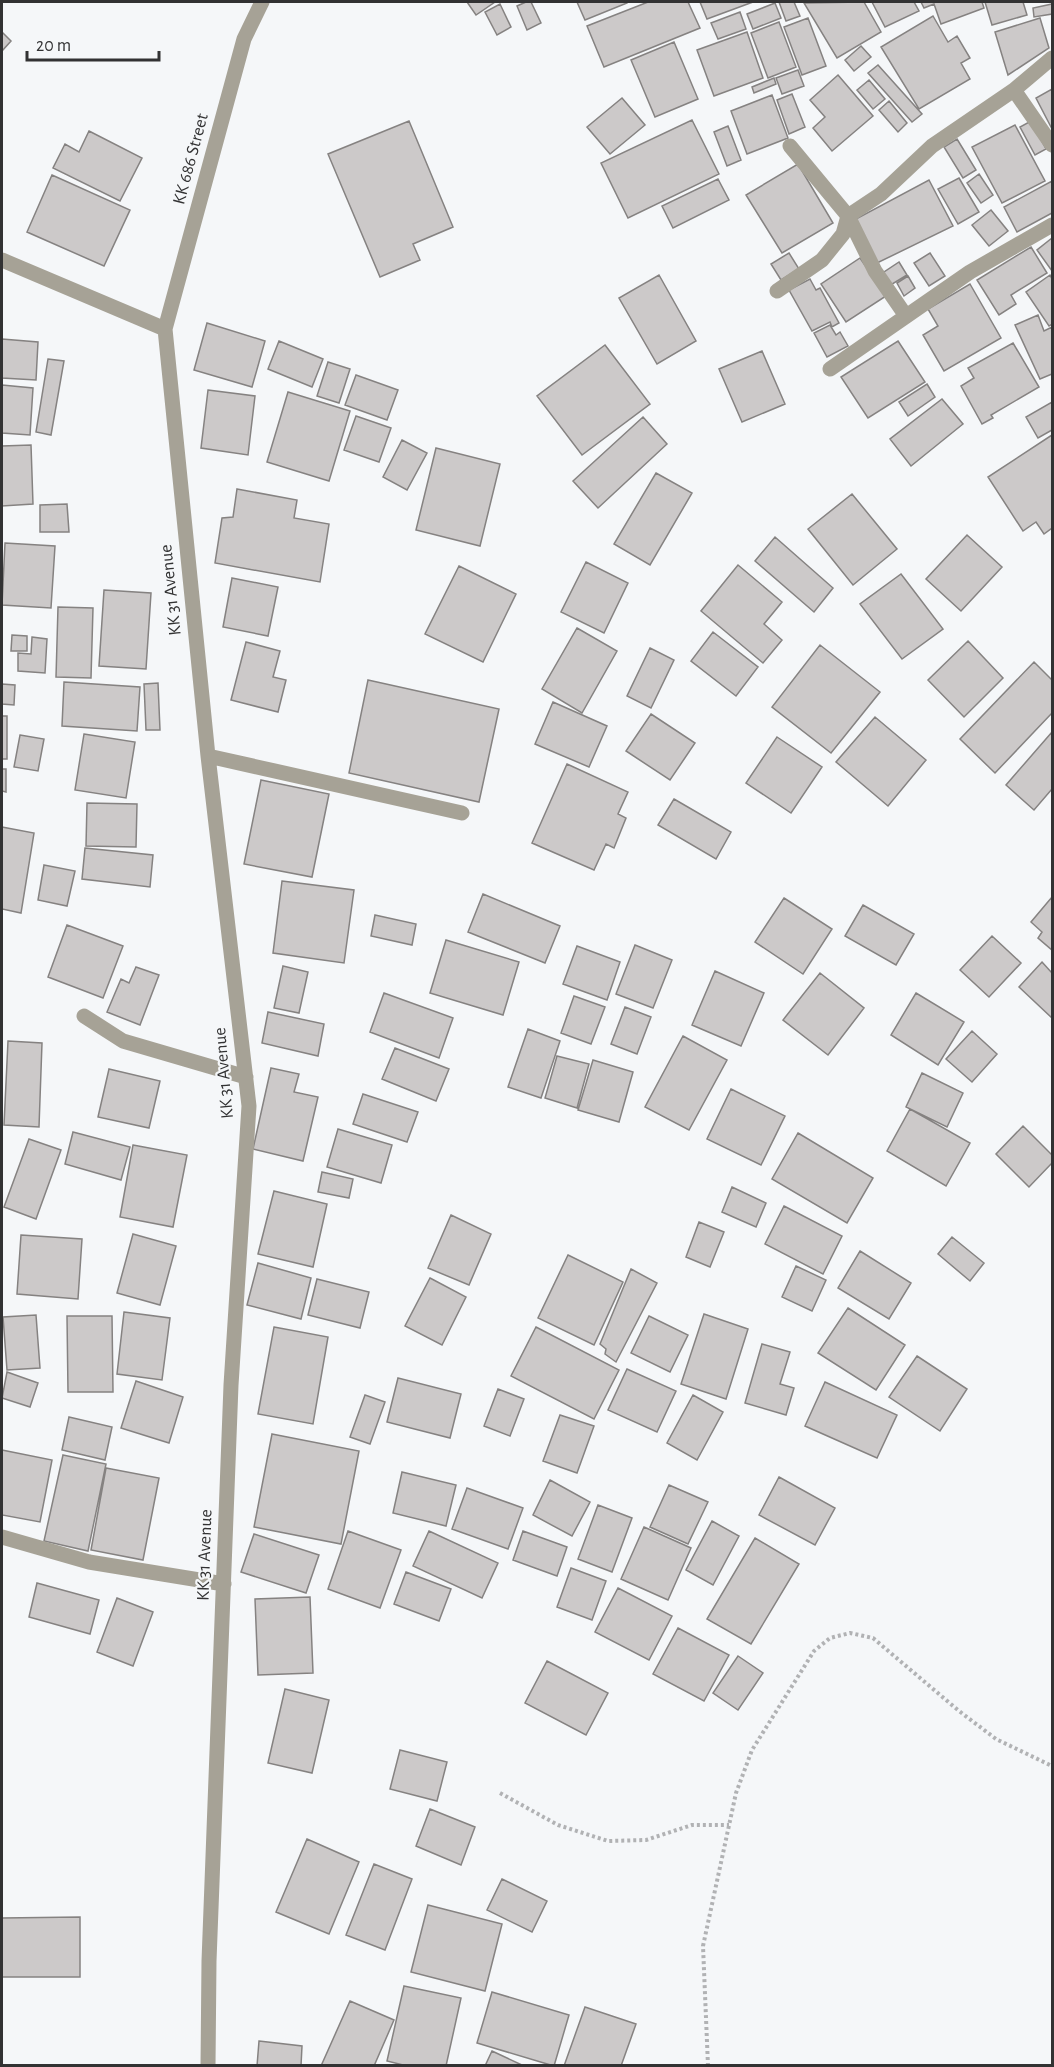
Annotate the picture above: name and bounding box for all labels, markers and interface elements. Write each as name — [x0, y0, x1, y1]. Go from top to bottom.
scale bar — [27, 24, 159, 62]
text: 20 m — [36, 37, 71, 55]
street label: KK 686 Street — [170, 111, 212, 206]
street label: KK 31 Avenue — [157, 543, 185, 637]
street label: KK 31 Avenue — [211, 1027, 237, 1119]
street label: KK 31 Avenue — [194, 1509, 216, 1601]

